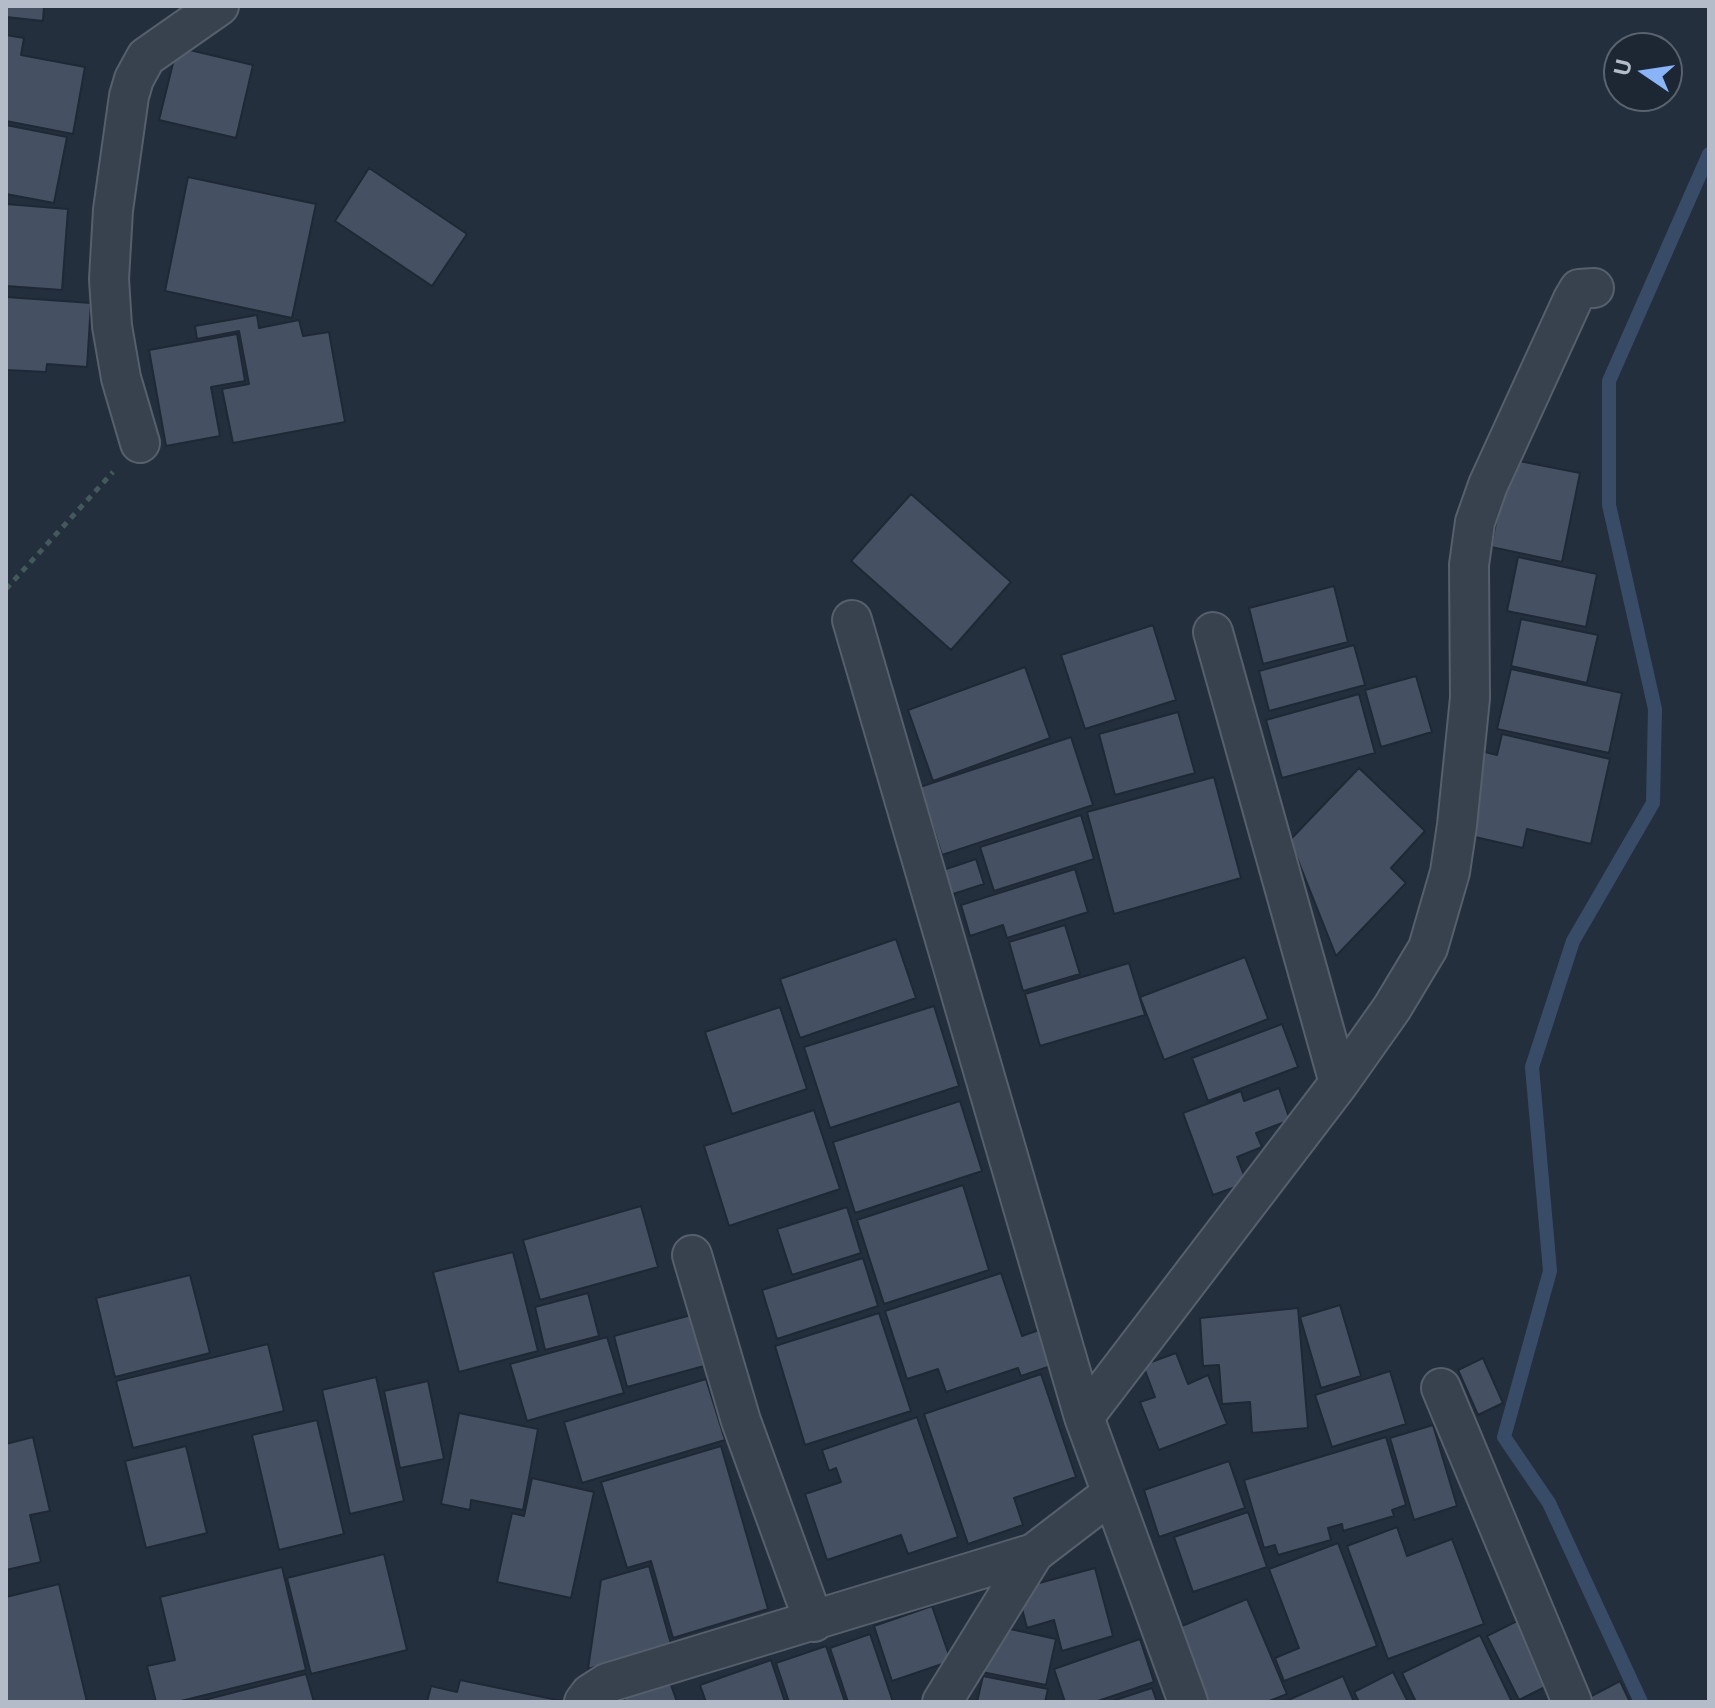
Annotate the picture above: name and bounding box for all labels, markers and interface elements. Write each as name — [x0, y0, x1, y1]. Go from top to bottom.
north arrow — [1603, 32, 1683, 112]
text: U — [1605, 56, 1638, 79]

